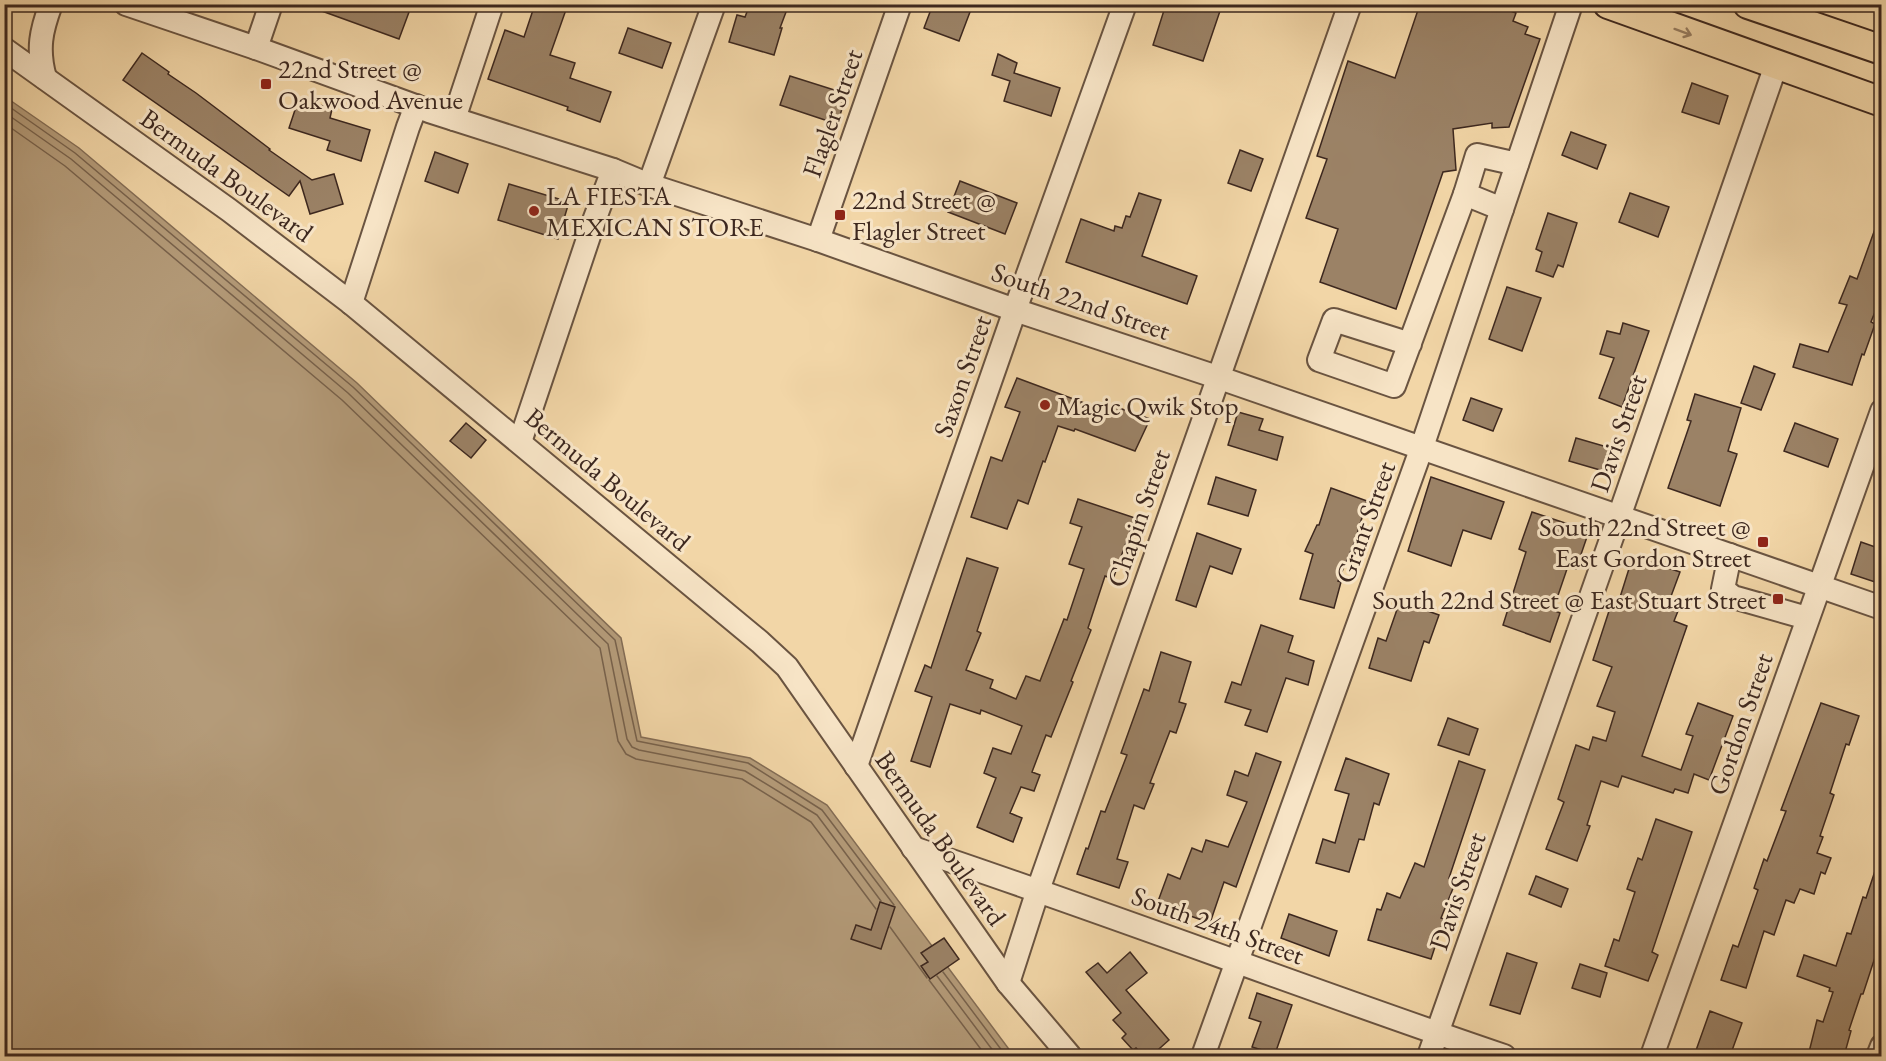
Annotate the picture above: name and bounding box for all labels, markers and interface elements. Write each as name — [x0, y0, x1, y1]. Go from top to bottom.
one-way arrow — [1673, 27, 1692, 38]
street label: Flagler Street — [794, 44, 870, 182]
place label: 22nd Street @ Oakwood Avenue — [278, 51, 463, 117]
marker: 22nd Street @ Oakwood Avenue — [259, 77, 273, 91]
street label: Bermuda Boulevard — [133, 100, 321, 250]
place label: LA FIESTA MEXICAN STORE — [546, 178, 764, 244]
place label: 22nd Street @ Flagler Street — [852, 182, 996, 248]
marker: LA FIESTA MEXICAN STORE — [527, 204, 541, 218]
marker: 22nd Street @ Flagler Street — [833, 208, 847, 222]
street label: South 22nd Street — [987, 254, 1175, 348]
street label: Saxon Street — [925, 310, 999, 442]
street label: Davis Street — [1582, 369, 1655, 497]
place label: Magic Qwik Stop — [1057, 388, 1239, 423]
marker: Magic Qwik Stop — [1038, 398, 1052, 412]
street label: Bermuda Boulevard — [518, 399, 698, 559]
street label: Chapin Street — [1098, 444, 1178, 592]
street label: Grant Street — [1327, 456, 1403, 588]
place label: South 22nd Street @ East Gordon Street — [1539, 509, 1752, 575]
marker: South 22nd Street @ East Gordon Street — [1756, 535, 1770, 549]
place label: South 22nd Street @ East Stuart Street — [1372, 582, 1767, 617]
marker: South 22nd Street @ East Stuart Street — [1771, 592, 1785, 606]
street label: Gordon Street — [1699, 648, 1781, 800]
street label: Bermuda Boulevard — [868, 744, 1015, 933]
street label: Davis Street — [1421, 827, 1494, 955]
street label: South 24th Street — [1127, 878, 1309, 973]

